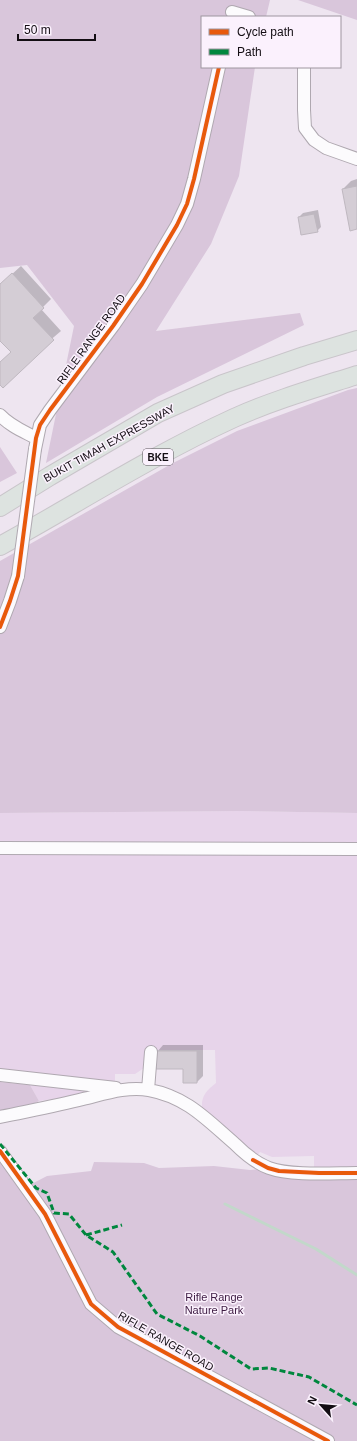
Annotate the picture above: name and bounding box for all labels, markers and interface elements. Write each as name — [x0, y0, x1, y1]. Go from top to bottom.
scale bar — [18, 16, 95, 42]
legend — [201, 16, 341, 68]
text: 50 m — [24, 23, 51, 37]
text: Cycle path — [237, 25, 294, 39]
text: Path — [237, 45, 262, 59]
street label: RIFLE RANGE ROAD — [54, 292, 128, 386]
street label: BUKIT TIMAH EXPRESSWAY — [41, 402, 177, 484]
road number: BKE — [143, 449, 173, 465]
park label: Rifle Range Nature Park — [185, 1291, 244, 1316]
street label: RIFLE RANGE ROAD — [116, 1309, 216, 1373]
north arrow — [301, 1385, 341, 1425]
text: N — [305, 1394, 319, 1407]

